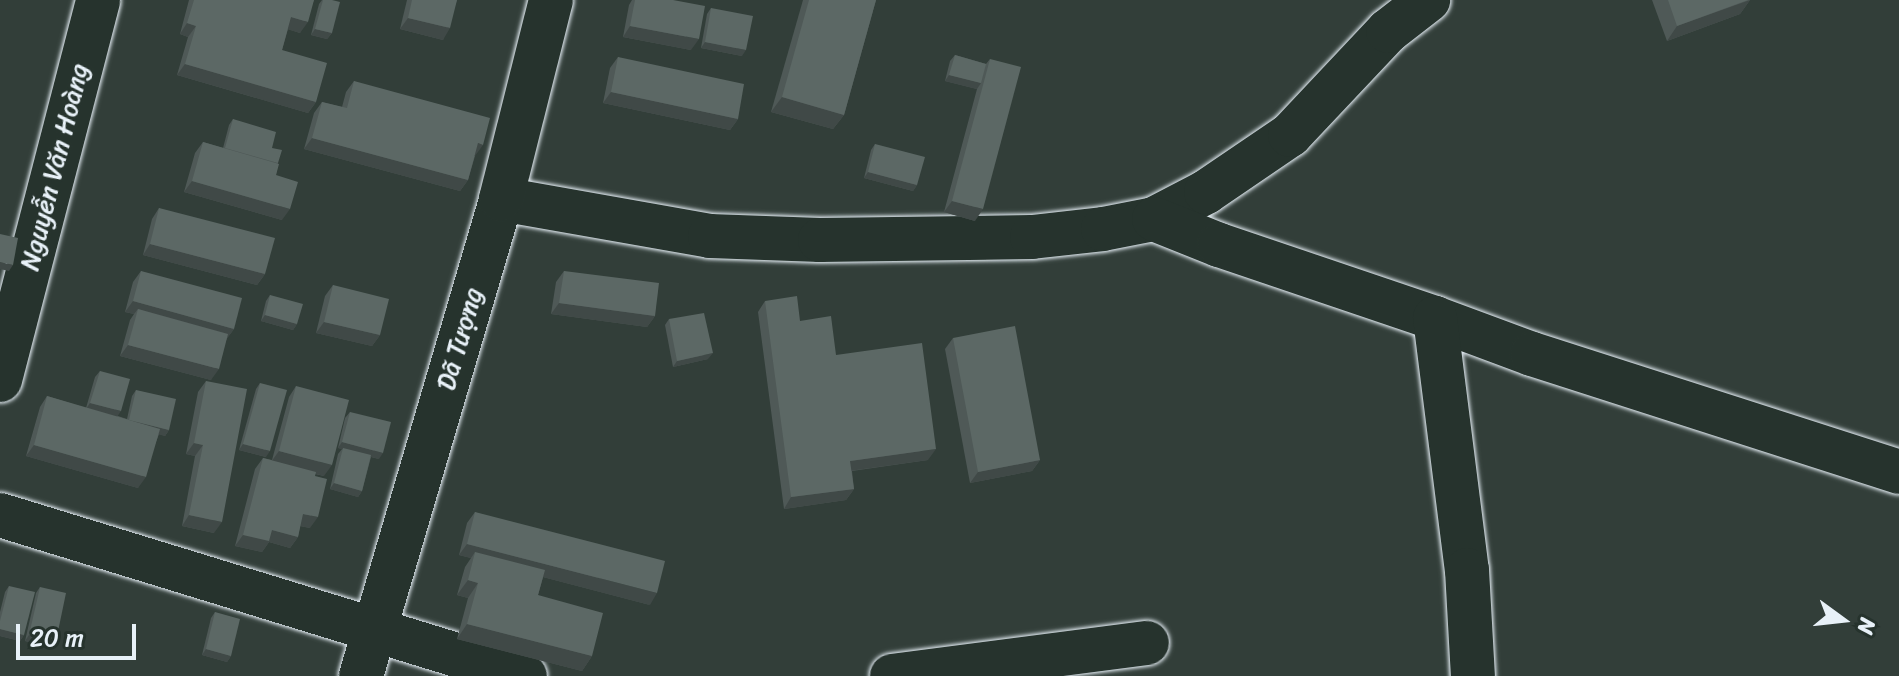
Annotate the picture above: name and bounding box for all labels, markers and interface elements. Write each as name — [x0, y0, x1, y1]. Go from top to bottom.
street label: Nguyễn Văn Hoàng — [14, 60, 96, 274]
street label: Dã Tượng — [430, 284, 490, 394]
north arrow — [1803, 580, 1883, 660]
scale bar — [20, 608, 140, 658]
text: N — [1846, 614, 1887, 639]
text: 20 m — [30, 617, 84, 659]

